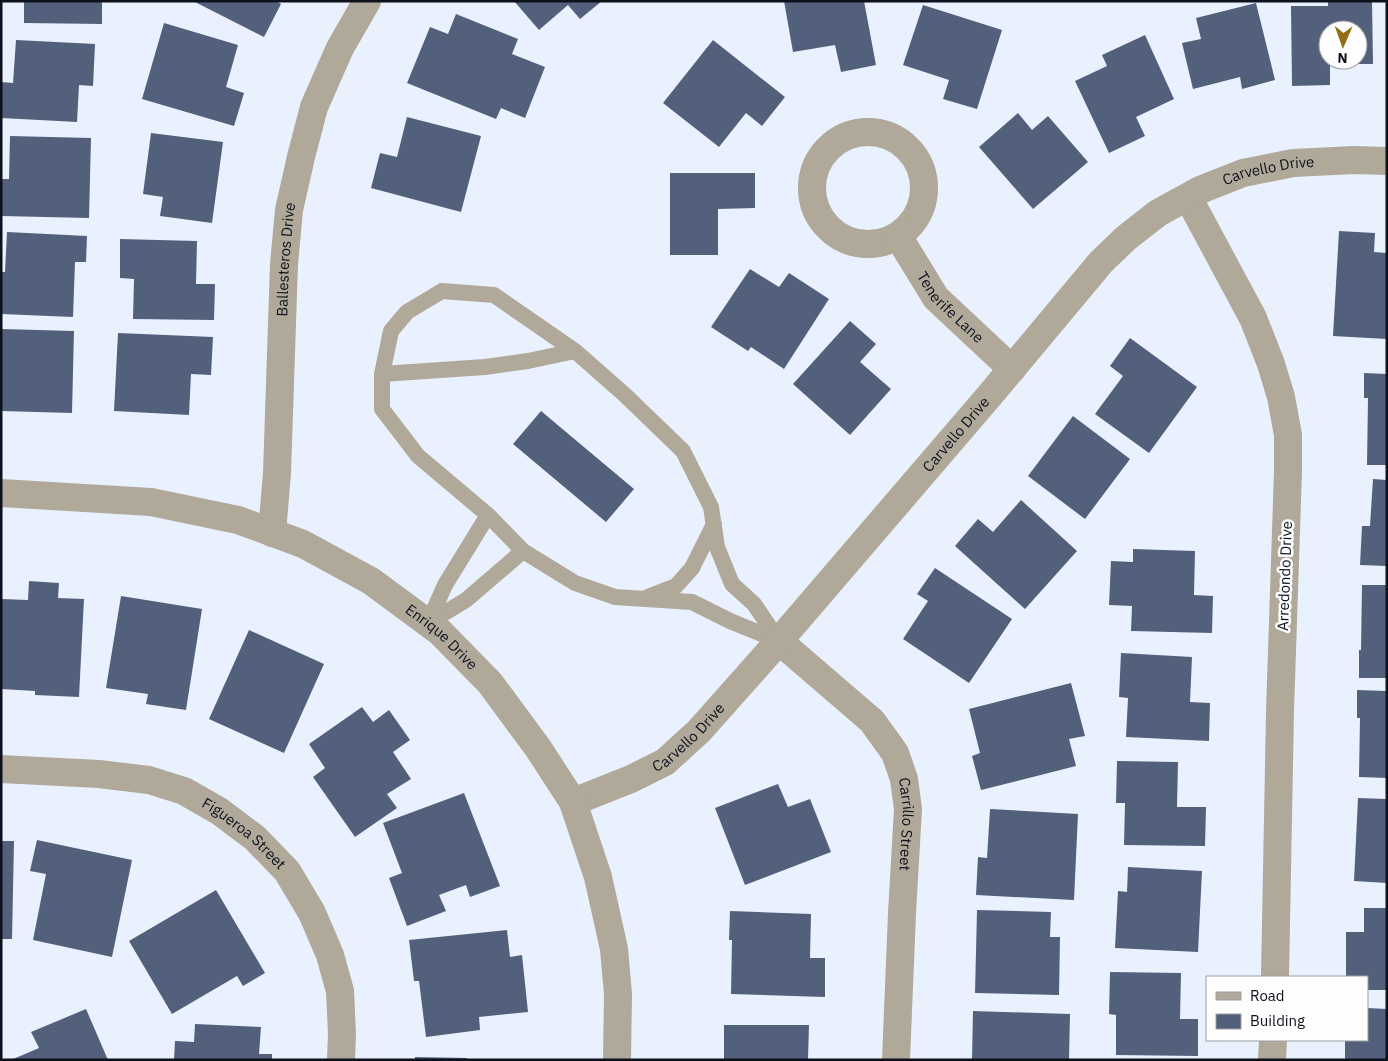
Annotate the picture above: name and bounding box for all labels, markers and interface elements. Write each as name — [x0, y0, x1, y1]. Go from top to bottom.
north arrow — [1318, 20, 1368, 70]
text: N — [1337, 49, 1348, 67]
street label: Carvello Drive — [1220, 152, 1315, 189]
street label: Ballesteros Drive — [272, 200, 299, 317]
street label: Tenerife Lane — [913, 268, 988, 347]
street label: Carvello Drive — [918, 392, 993, 476]
street label: Arredondo Drive — [1273, 521, 1296, 631]
street label: Enrique Drive — [402, 600, 482, 674]
street label: Carvello Drive — [649, 699, 729, 776]
street label: Carrillo Street — [895, 776, 918, 871]
street label: Figueroa Street — [199, 793, 290, 873]
legend — [1206, 976, 1368, 1041]
text: Road — [1250, 986, 1285, 1005]
text: Building — [1250, 1011, 1305, 1030]

